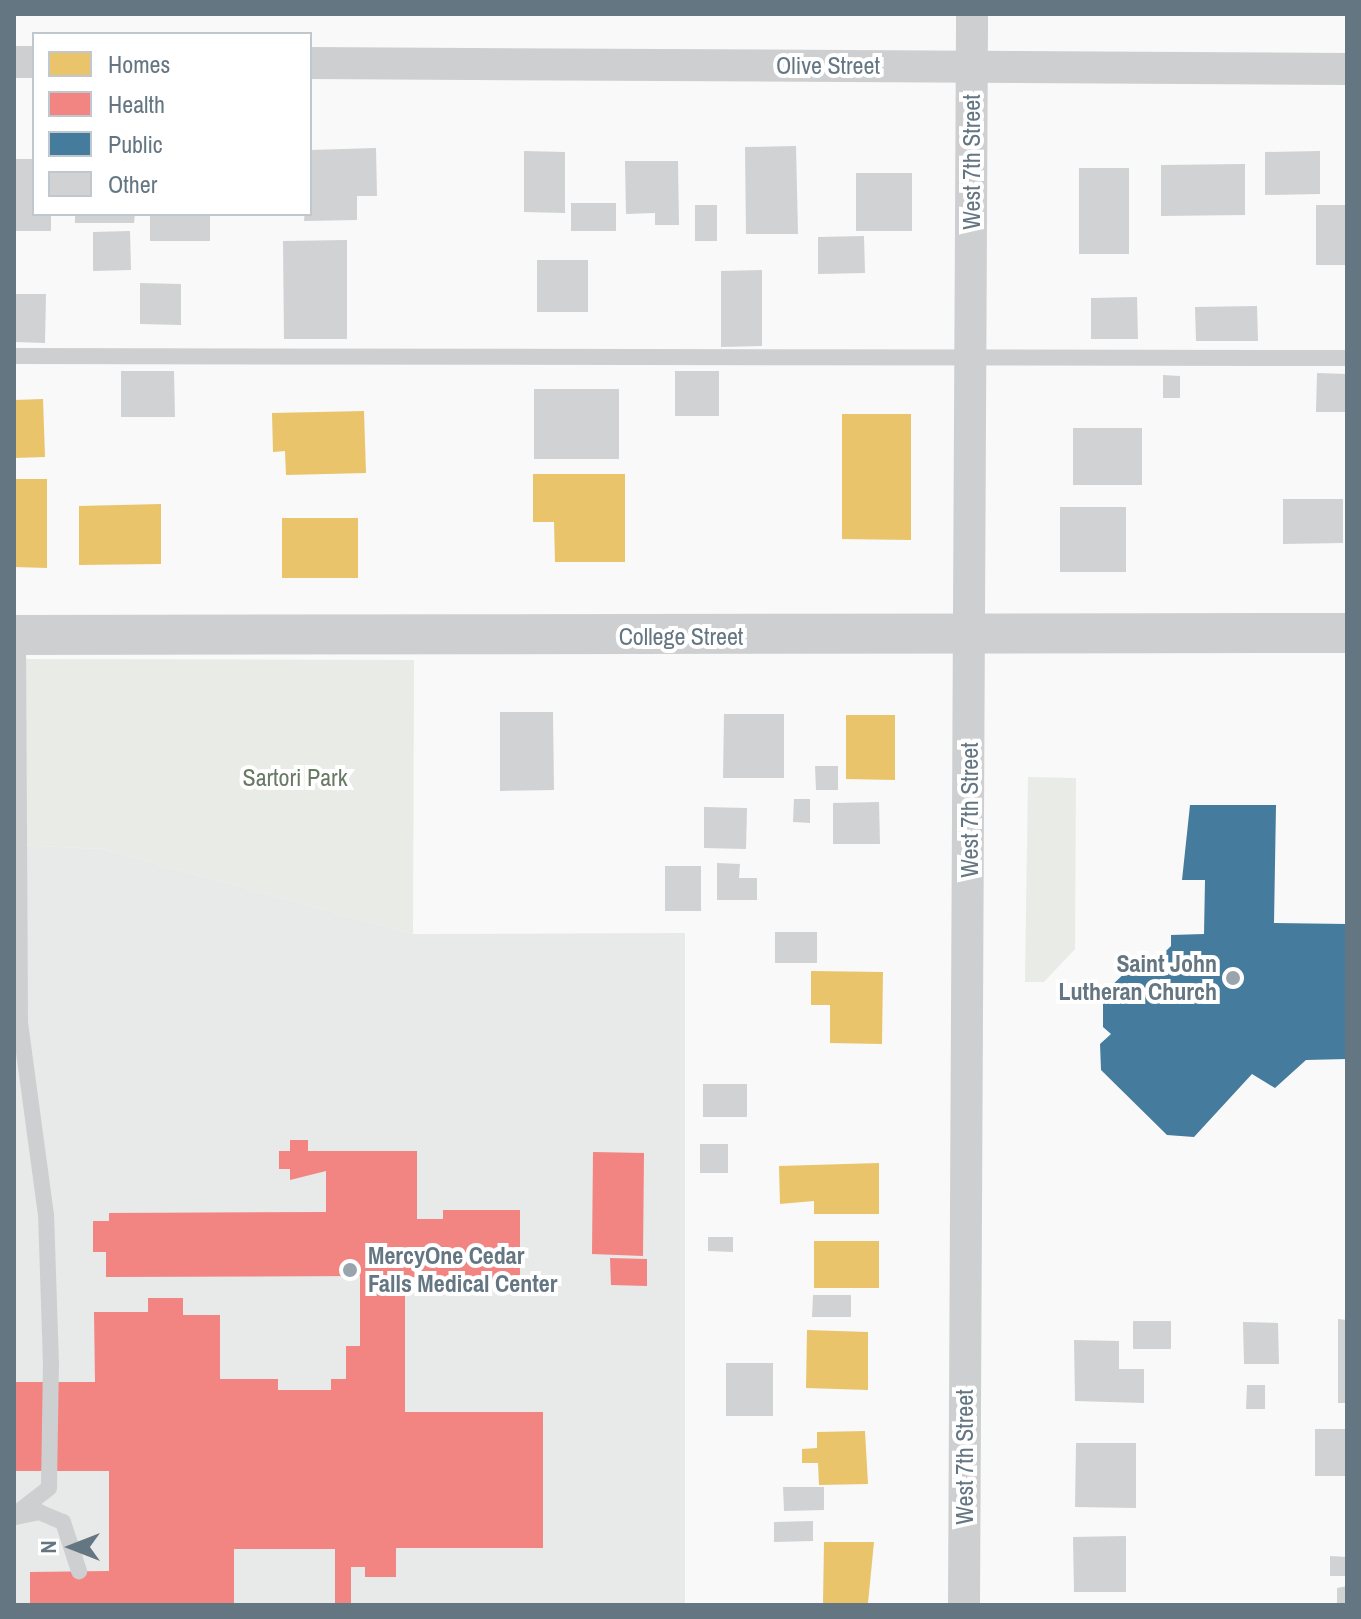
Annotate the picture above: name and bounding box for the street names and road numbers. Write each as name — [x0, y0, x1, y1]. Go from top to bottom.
street label: Olive Street — [776, 52, 880, 80]
street label: West 7th Street — [958, 94, 986, 230]
street label: College Street — [619, 623, 743, 651]
street label: West 7th Street — [956, 742, 984, 878]
street label: West 7th Street — [951, 1389, 979, 1525]

